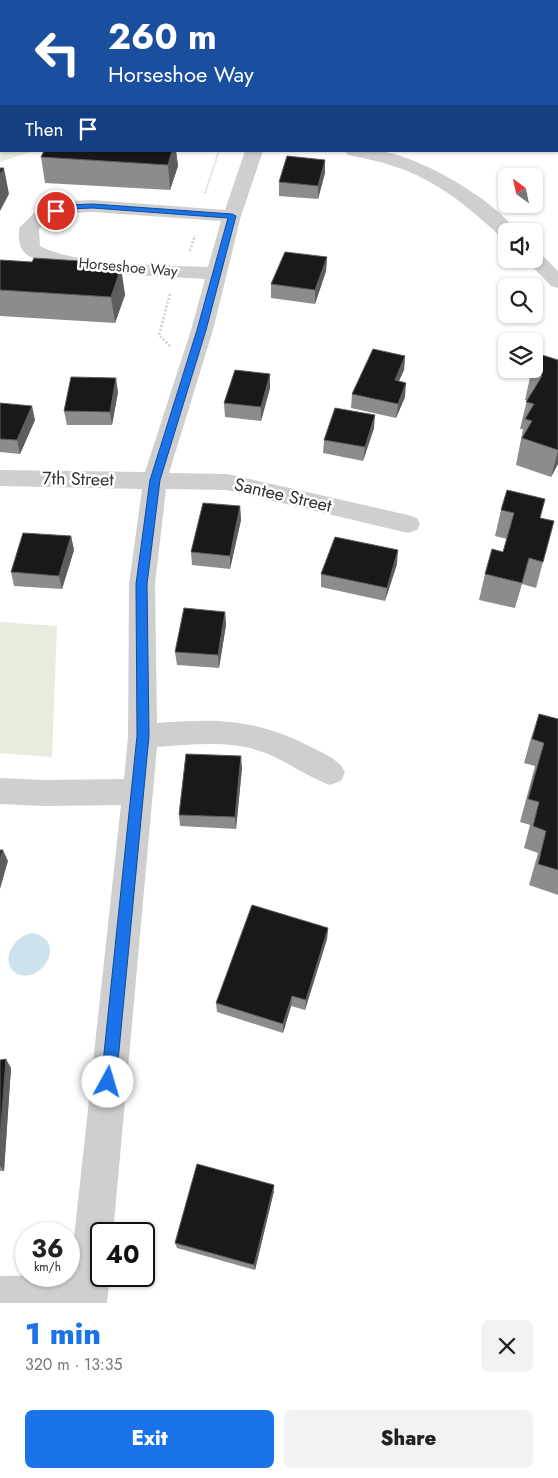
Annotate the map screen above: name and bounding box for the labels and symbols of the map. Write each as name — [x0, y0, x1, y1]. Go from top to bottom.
north arrow — [498, 168, 542, 212]
pin — [35, 190, 77, 232]
street label: Horseshoe Way — [78, 252, 179, 282]
street label: 7th Street — [42, 465, 115, 493]
street label: Santee Street — [232, 471, 335, 519]
position arrow — [81, 1055, 133, 1107]
speed limit sign: 40 — [90, 1222, 155, 1287]

